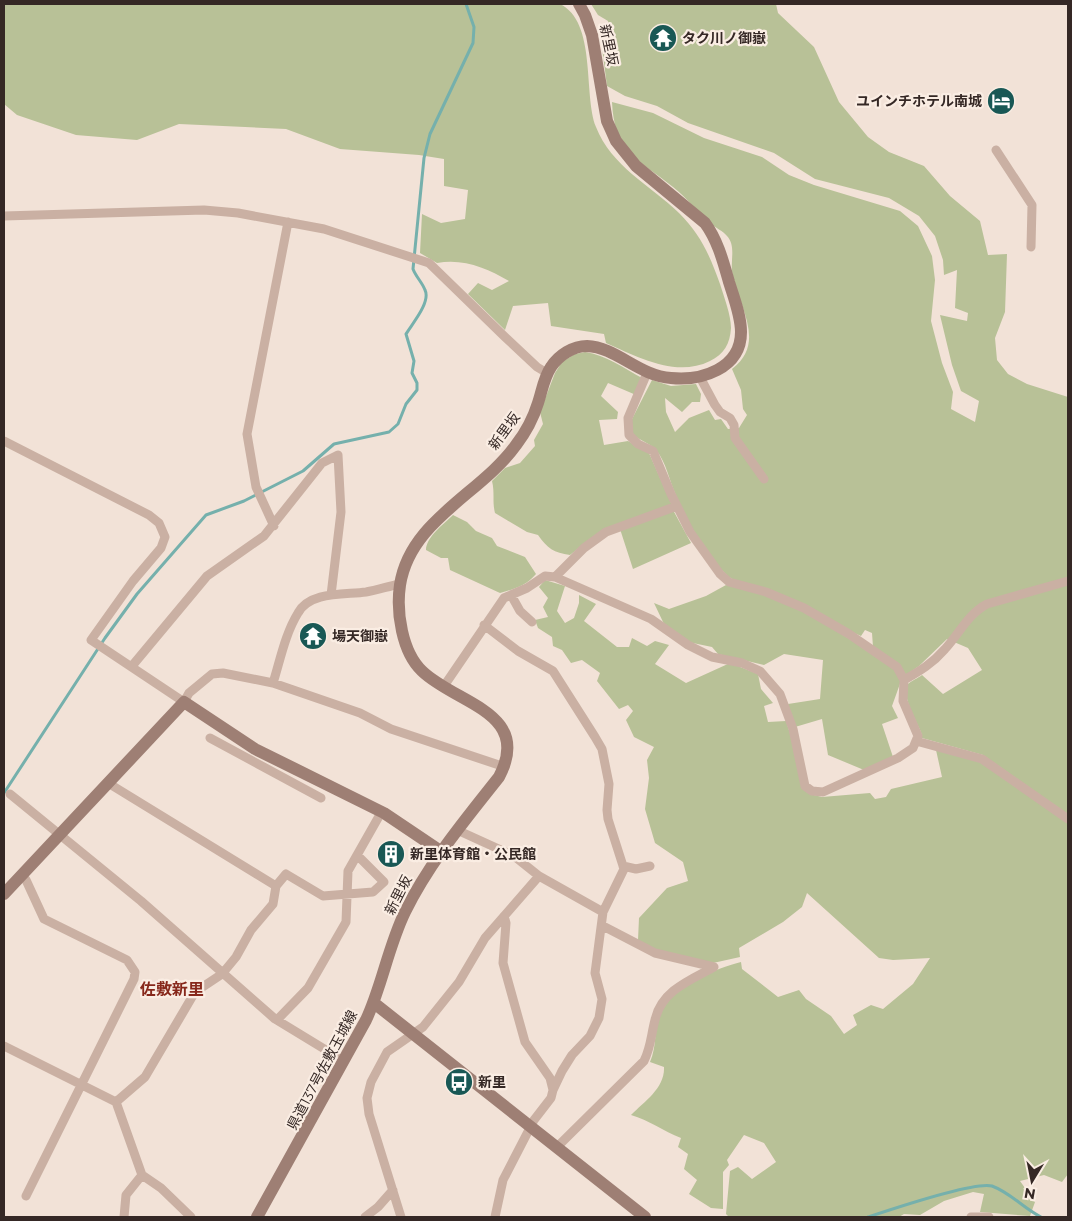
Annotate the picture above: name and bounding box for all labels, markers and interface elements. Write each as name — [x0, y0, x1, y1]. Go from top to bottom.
street label: 新里坂 — [596, 23, 622, 67]
temple icon: タク川ノ御嶽 — [648, 23, 678, 53]
place label: タク川ノ御嶽 — [682, 29, 766, 47]
hotel icon: ユインチホテル南城 — [986, 86, 1016, 116]
place label: ユインチホテル南城 — [856, 92, 982, 110]
street label: 新里坂 — [484, 409, 524, 453]
temple icon: 場天御嶽 — [298, 621, 328, 651]
place label: 場天御嶽 — [332, 627, 388, 645]
building icon: 新里体育館・公民館 — [376, 839, 406, 869]
place label: 新里体育館・公民館 — [410, 845, 536, 863]
street label: 新里坂 — [380, 872, 416, 918]
district label: 佐敷新里 — [139, 980, 204, 999]
street label: 県道137号佐敷玉城線 — [283, 1007, 361, 1133]
bus stop icon: 新里 — [444, 1067, 474, 1097]
place label: 新里 — [478, 1073, 506, 1091]
north arrow — [1007, 1156, 1057, 1206]
text: N — [1023, 1184, 1037, 1204]

